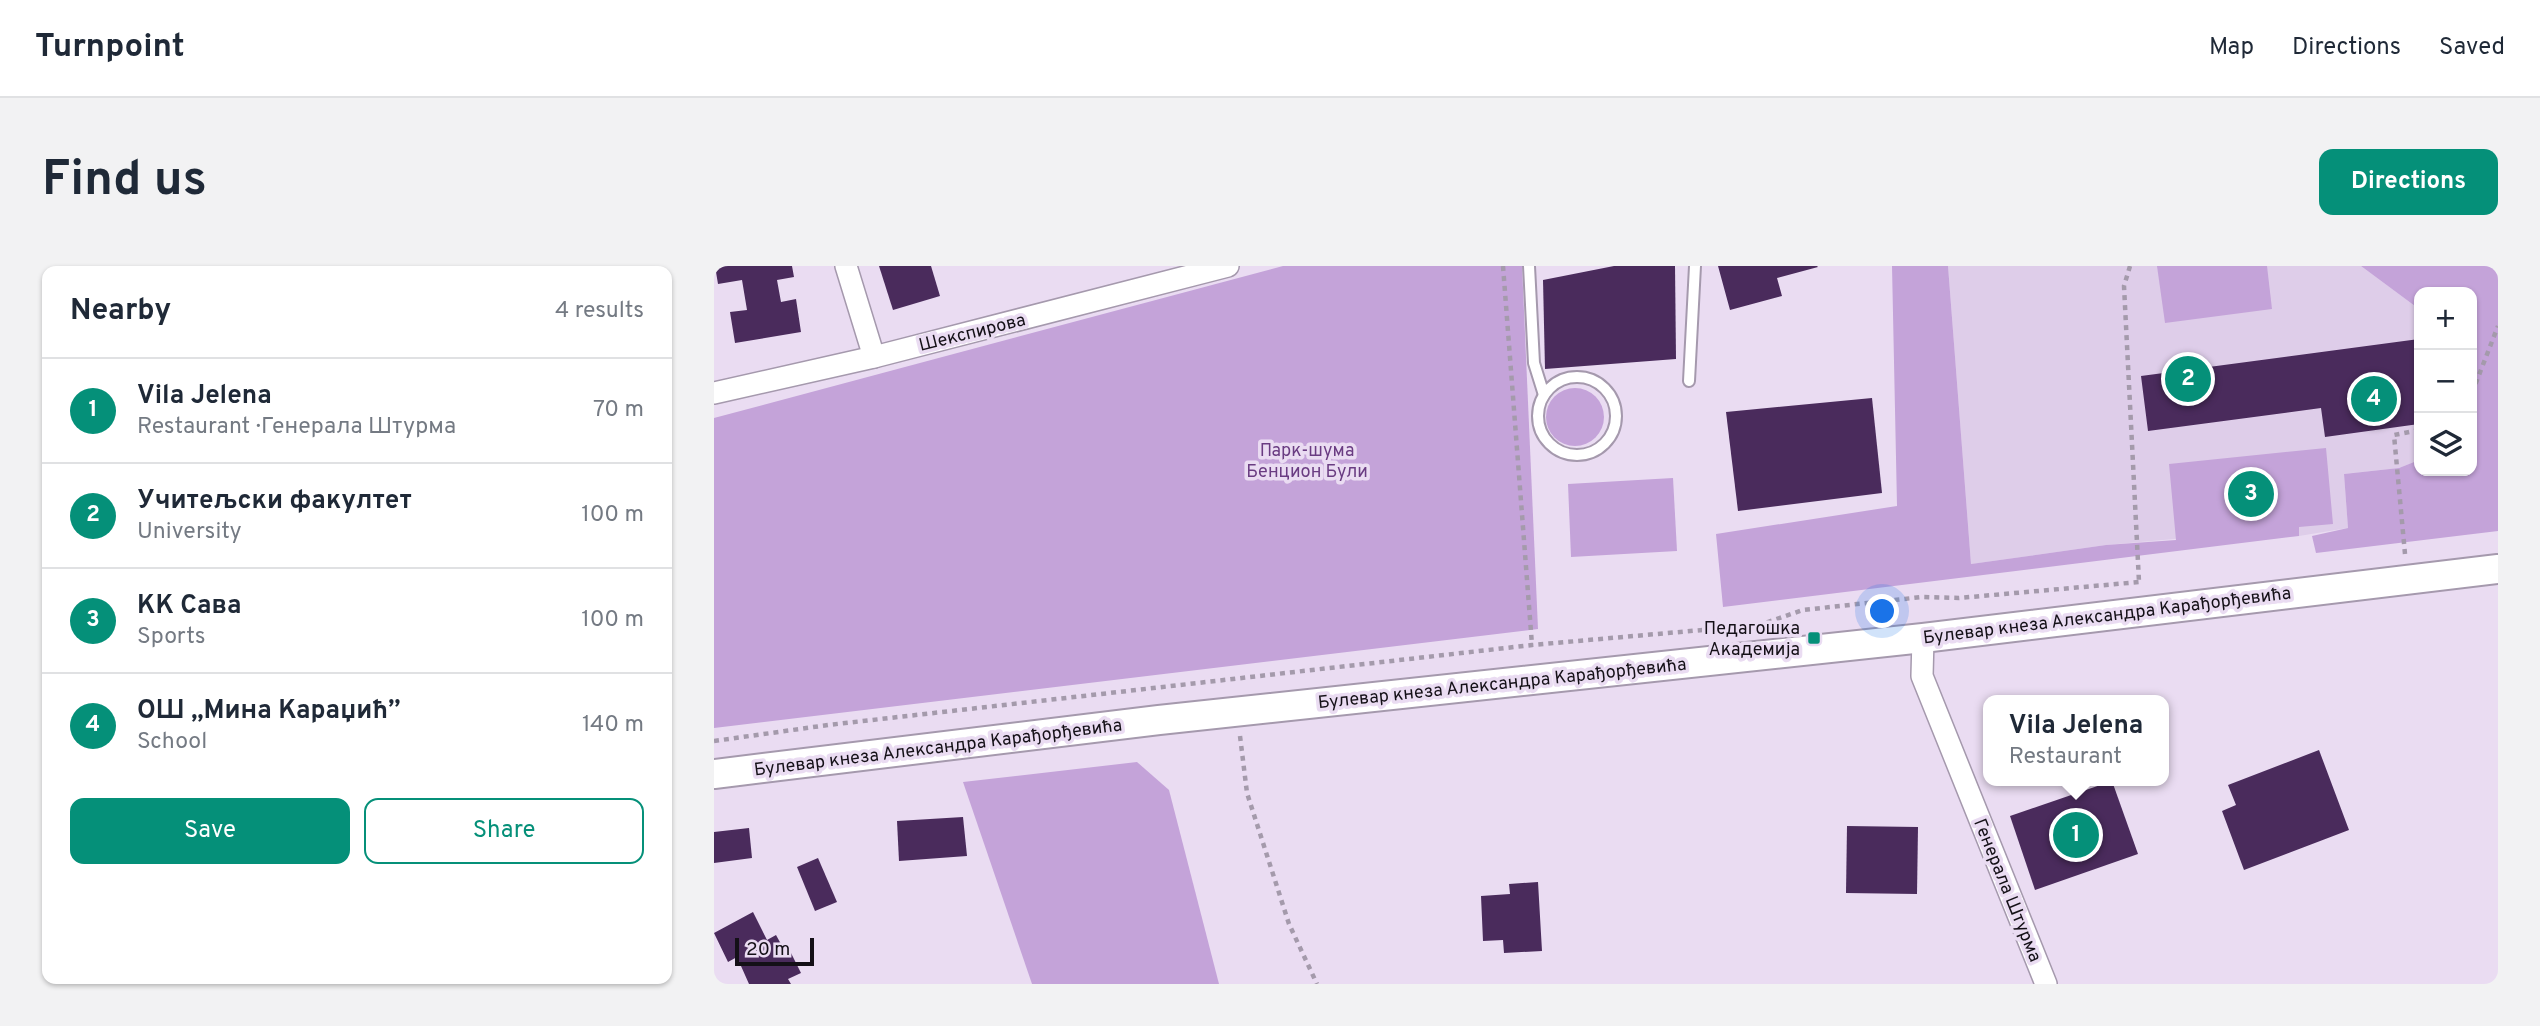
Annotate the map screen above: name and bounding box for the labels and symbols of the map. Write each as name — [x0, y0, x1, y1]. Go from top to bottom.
street label: Шекспирова — [917, 309, 1028, 358]
pin: 2 — [2165, 353, 2211, 405]
pin: 4 — [2351, 373, 2397, 425]
park label: Парк-шума Бенцион Були — [1246, 440, 1368, 484]
pin: 3 — [2228, 468, 2274, 520]
street label: Булевар кнеза Александра Карађорђевића — [1922, 582, 2292, 650]
your location — [1865, 594, 1899, 628]
place label: Педагошка Академија — [1704, 618, 1800, 662]
marker: Педагошка Академија — [1806, 630, 1822, 646]
street label: Булевар кнеза Александра Карађорђевића — [1317, 654, 1688, 715]
street label: Булевар кнеза Александра Карађорђевића — [753, 714, 1123, 782]
pin: 1 — [2053, 809, 2099, 861]
street label: Генерала Штурма — [1967, 815, 2046, 966]
scale bar — [735, 935, 814, 967]

